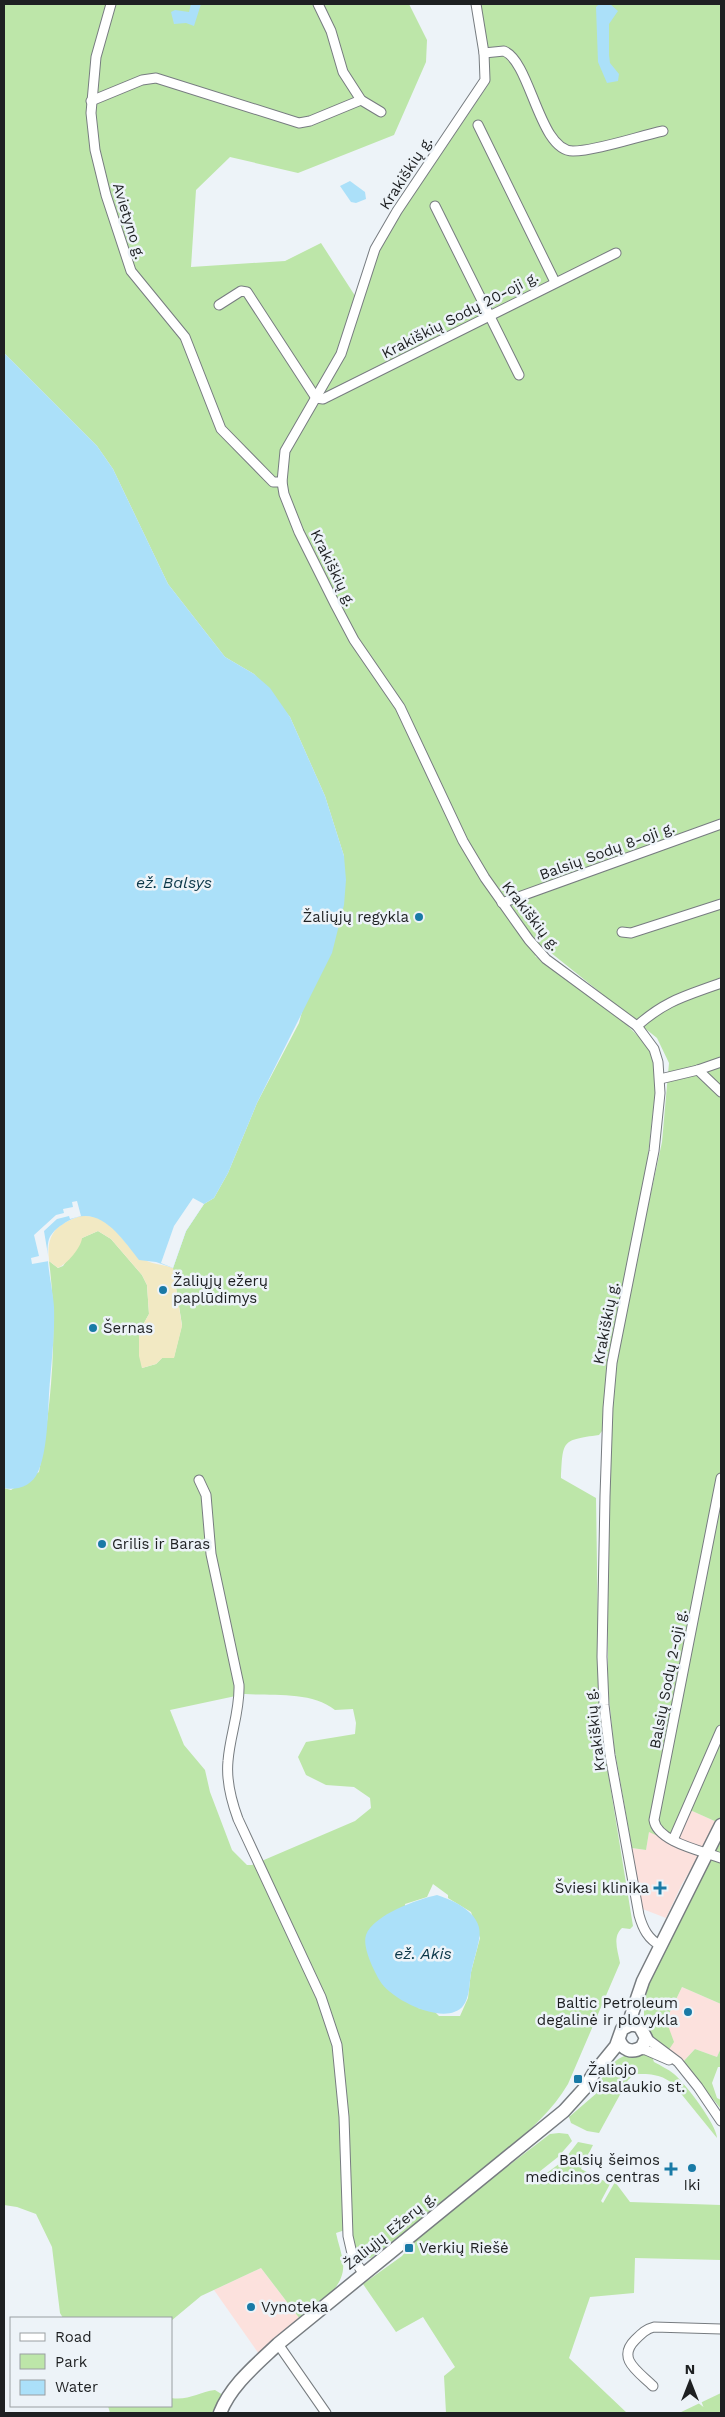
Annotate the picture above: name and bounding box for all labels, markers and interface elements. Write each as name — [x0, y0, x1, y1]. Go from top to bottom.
street label: Krakiškių g. — [376, 133, 436, 213]
street label: Avietyno g. — [109, 181, 149, 261]
street label: Krakiškių Sodų 20-oji g. — [379, 268, 541, 362]
street label: Krakiškių g. — [307, 527, 359, 609]
street label: Balsių Sodų 8-oji g. — [537, 818, 677, 884]
water label: ež. Balsys — [136, 873, 212, 892]
street label: Krakiškių g. — [498, 878, 564, 954]
place label: Žaliųjų regykla — [303, 908, 410, 926]
marker: Žaliųjų regykla — [413, 911, 425, 923]
place label: Žaliųjų ežerų paplūdimys — [173, 1272, 268, 1307]
street label: Krakiškių g. — [589, 1280, 623, 1366]
marker: Žaliųjų ežerų paplūdimys — [157, 1284, 169, 1296]
place label: Šernas — [103, 1318, 153, 1337]
marker: Šernas — [87, 1322, 99, 1334]
place label: Grilis ir Baras — [112, 1535, 210, 1553]
marker: Grilis ir Baras — [96, 1538, 108, 1550]
street label: Balsių Sodų 2-oji g. — [646, 1608, 690, 1750]
street label: Krakiškių g. — [581, 1687, 609, 1773]
place label: Šviesi klinika — [555, 1878, 650, 1897]
marker: Šviesi klinika — [653, 1881, 667, 1895]
water label: ež. Akis — [394, 1944, 452, 1963]
place label: Baltic Petroleum degalinė ir plovykla — [537, 1994, 679, 2029]
marker: Baltic Petroleum degalinė ir plovykla — [682, 2006, 694, 2018]
place label: Žaliojo Visalaukio st. — [588, 2061, 685, 2096]
marker: Žaliojo Visalaukio st. — [572, 2073, 584, 2085]
place label: Balsių šeimos medicinos centras — [525, 2151, 660, 2186]
marker: Balsių šeimos medicinos centras — [664, 2162, 678, 2176]
marker: Iki — [686, 2162, 698, 2174]
place label: Iki — [684, 2176, 700, 2194]
street label: Žaliųjų Ežerų g. — [340, 2188, 440, 2274]
place label: Verkių Riešė — [419, 2239, 509, 2257]
marker: Verkių Riešė — [403, 2242, 415, 2254]
place label: Vynoteka — [261, 2298, 329, 2316]
marker: Vynoteka — [245, 2301, 257, 2313]
legend — [10, 2317, 172, 2407]
text: Road — [55, 2328, 92, 2346]
text: Park — [55, 2353, 88, 2371]
north arrow — [665, 2357, 715, 2407]
text: N — [685, 2361, 695, 2377]
text: Water — [55, 2378, 98, 2396]

